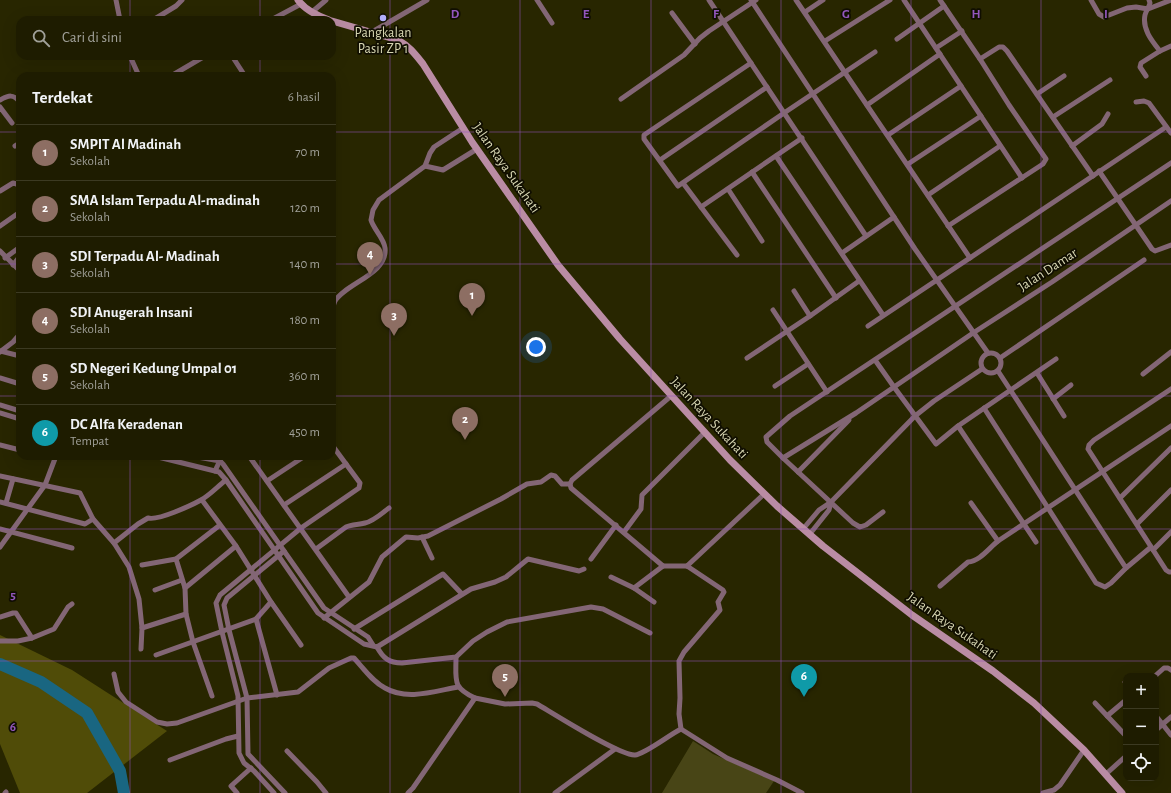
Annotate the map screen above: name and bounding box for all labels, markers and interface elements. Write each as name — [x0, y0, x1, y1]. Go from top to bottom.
text: D — [451, 8, 460, 21]
text: E — [583, 8, 590, 21]
text: F — [713, 8, 720, 21]
text: G — [842, 8, 850, 21]
text: H — [971, 8, 981, 21]
text: I — [1104, 8, 1108, 21]
marker: Pangkalan Pasir ZP 1 — [378, 13, 388, 23]
search box — [16, 16, 336, 60]
place label: Pangkalan Pasir ZP 1 — [355, 26, 411, 56]
icon: search — [30, 27, 52, 49]
text: Cari di sini — [62, 30, 122, 45]
text: Terdekat — [32, 89, 92, 106]
text: 6 hasil — [288, 91, 320, 104]
street label: Jalan Raya Sukahati — [470, 121, 542, 215]
text: SMPIT Al Madinah — [70, 137, 181, 152]
text: 1 — [43, 146, 47, 159]
text: 70 m — [295, 146, 320, 159]
text: Sekolah — [70, 155, 110, 168]
text: SMA Islam Terpadu Al-madinah — [70, 193, 260, 208]
text: 2 — [42, 202, 48, 215]
text: 120 m — [290, 202, 320, 215]
text: Sekolah — [70, 211, 110, 224]
pin: 4 — [357, 242, 383, 275]
street label: Jalan Damar — [1016, 246, 1080, 294]
text: SDI Terpadu Al- Madinah — [70, 249, 220, 264]
text: 3 — [42, 258, 48, 271]
text: 140 m — [290, 258, 320, 271]
text: Sekolah — [70, 267, 110, 280]
pin: 1 — [459, 283, 485, 316]
pin: 3 — [381, 303, 407, 336]
text: SDI Anugerah Insani — [70, 305, 193, 320]
text: 4 — [42, 314, 48, 327]
text: 180 m — [290, 314, 320, 327]
text: Sekolah — [70, 323, 110, 336]
your location — [526, 337, 546, 357]
text: SD Negeri Kedung Umpal 01 — [70, 361, 237, 376]
text: 5 — [42, 370, 48, 383]
text: 360 m — [289, 370, 320, 383]
street label: Jalan Raya Sukahati — [668, 374, 750, 462]
text: Sekolah — [70, 379, 110, 392]
pin: 2 — [452, 407, 478, 440]
text: DC Alfa Keradenan — [70, 417, 183, 432]
text: 6 — [42, 426, 48, 439]
text: 450 m — [289, 426, 320, 439]
text: Tempat — [70, 435, 109, 448]
text: 5 — [10, 589, 16, 602]
street label: Jalan Raya Sukahati — [905, 590, 999, 662]
pin: 5 — [492, 664, 518, 697]
pin: 6 — [791, 664, 817, 697]
map controls — [1123, 673, 1159, 781]
button: + — [1123, 673, 1159, 709]
button: − — [1123, 709, 1159, 745]
text: 6 — [10, 721, 16, 734]
button: locate — [1123, 745, 1159, 781]

